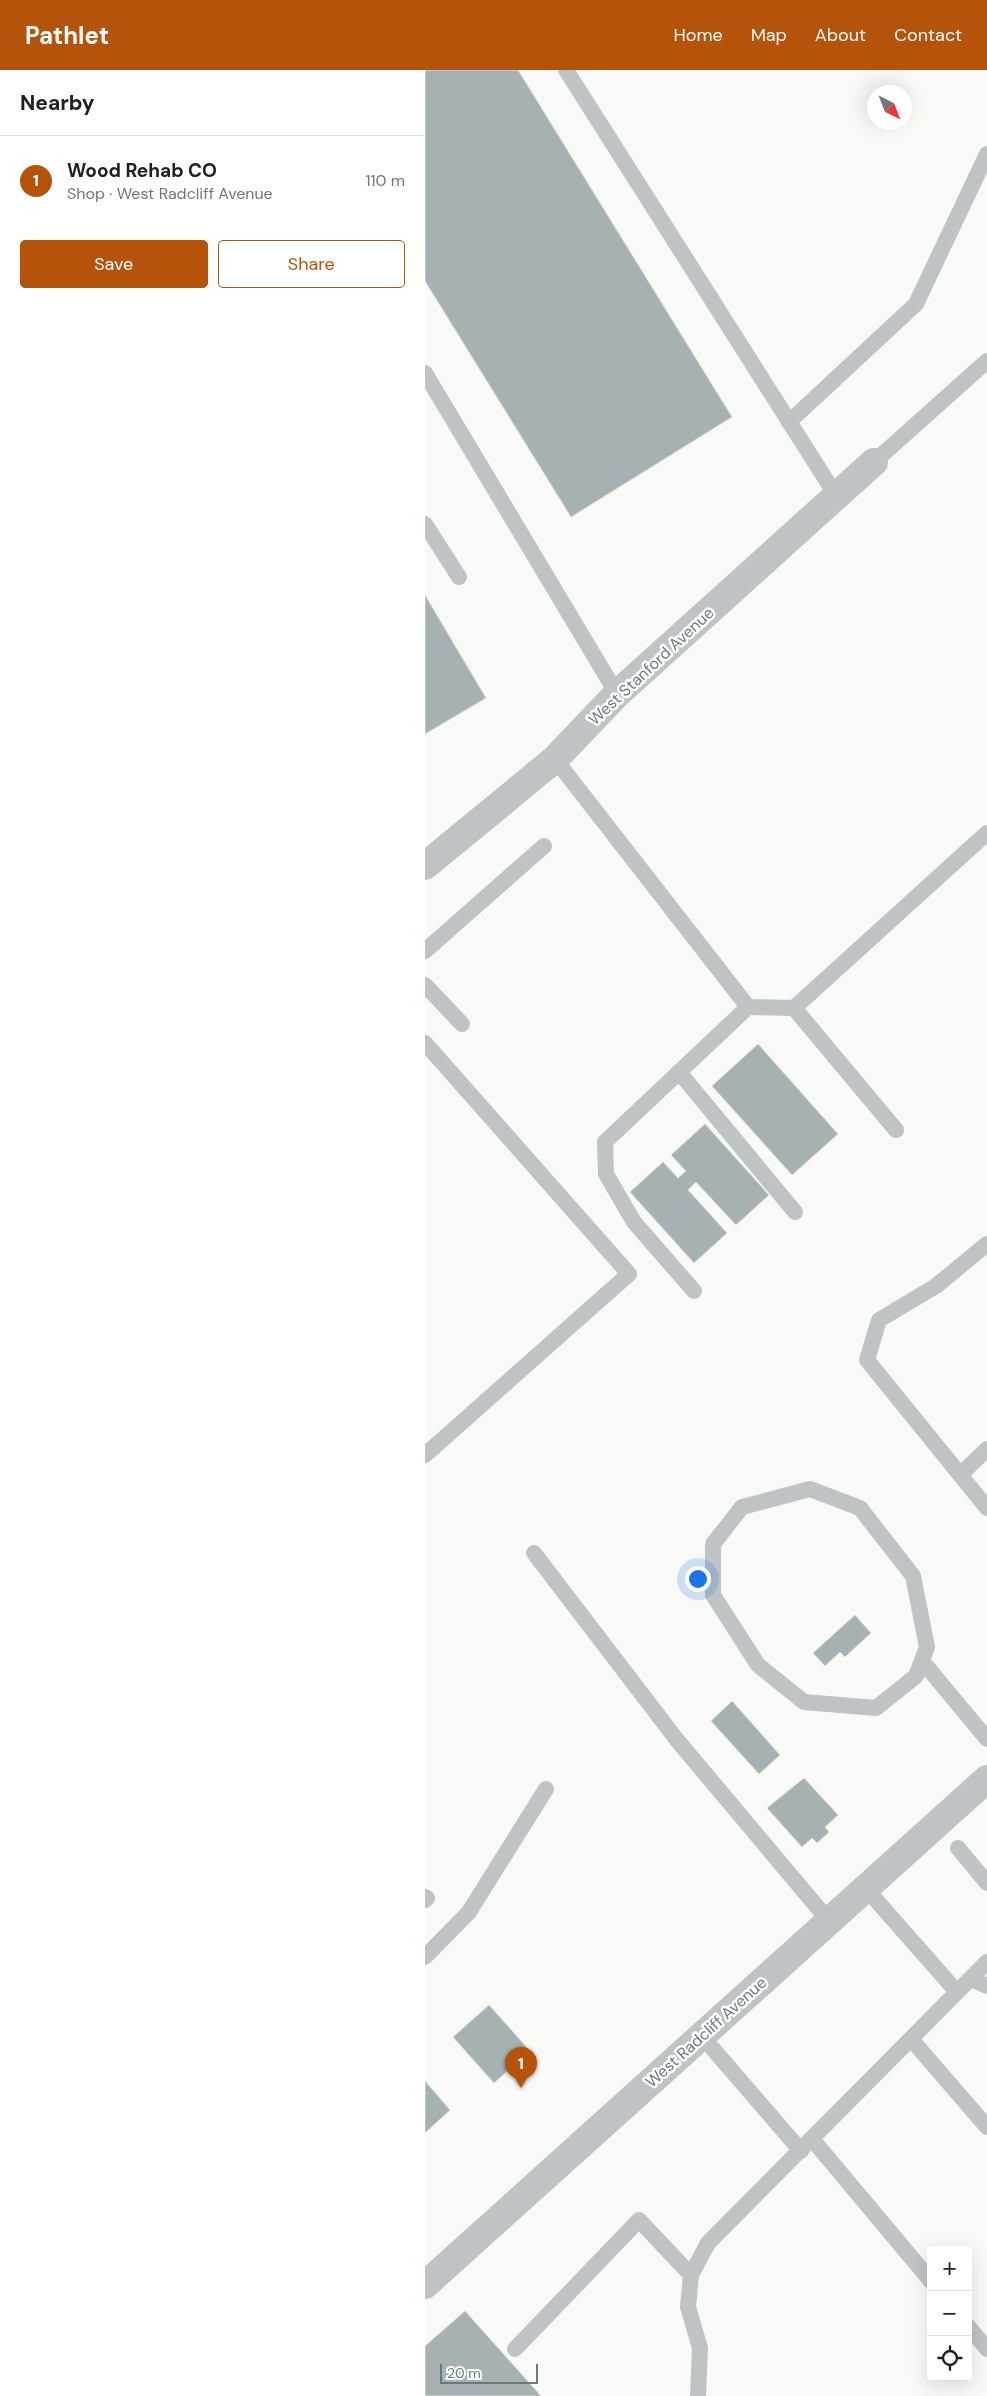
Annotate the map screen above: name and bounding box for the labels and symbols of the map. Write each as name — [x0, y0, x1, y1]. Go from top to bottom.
north arrow — [867, 85, 912, 130]
street label: West Stanford Avenue — [584, 602, 718, 730]
your location — [685, 1566, 711, 1592]
street label: West Radcliff Avenue — [641, 1972, 771, 2092]
pin: 1 — [505, 2047, 537, 2088]
scale bar — [440, 2361, 537, 2384]

